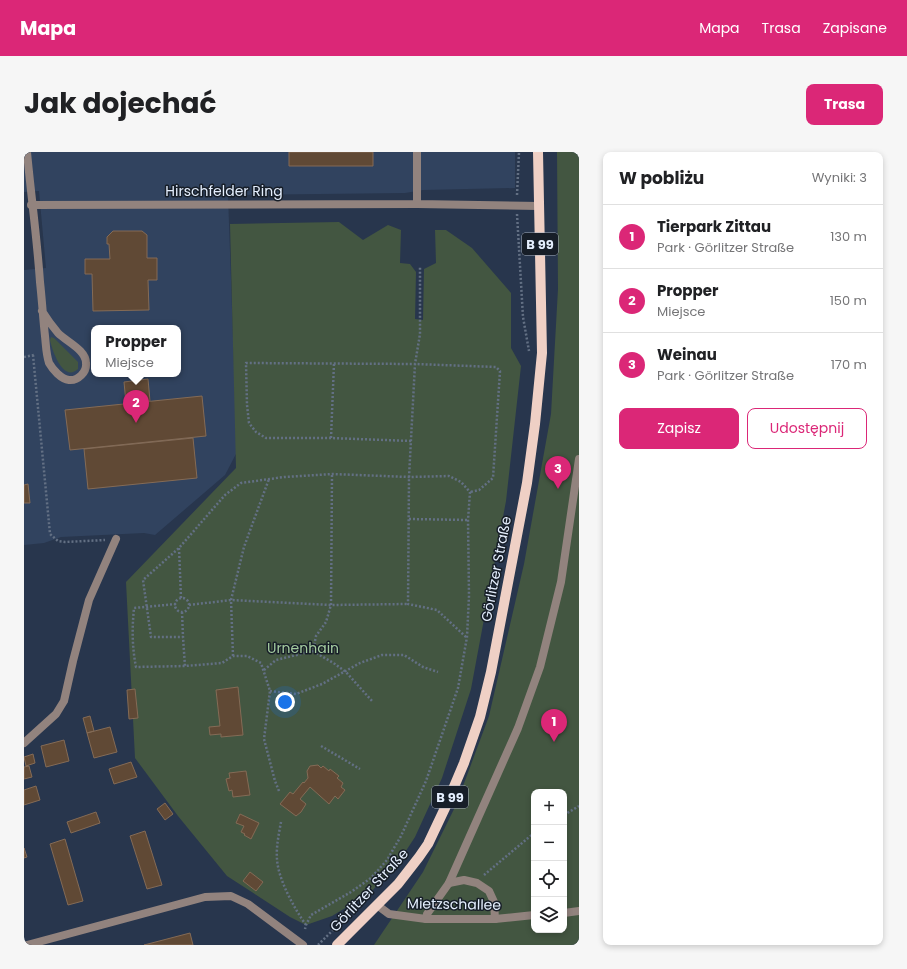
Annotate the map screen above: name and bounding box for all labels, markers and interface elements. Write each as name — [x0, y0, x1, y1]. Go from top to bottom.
text: Mapa — [20, 15, 76, 42]
text: Mapa — [699, 18, 740, 38]
text: Trasa — [762, 18, 801, 38]
text: Zapisane — [823, 18, 887, 38]
text: Jak dojechać — [24, 84, 217, 123]
button: Trasa — [806, 84, 883, 125]
text: W pobliżu — [619, 166, 704, 190]
text: Wyniki: 3 — [812, 168, 867, 187]
street label: Hirschfelder Ring — [165, 181, 283, 201]
text: Tierpark Zittau — [657, 216, 771, 237]
text: 1 — [630, 227, 634, 246]
text: 130 m — [830, 227, 867, 246]
road number: B 99 — [522, 233, 558, 255]
text: Park · Görlitzer Straße — [657, 238, 794, 257]
text: Propper — [657, 280, 718, 301]
text: 2 — [628, 291, 636, 310]
text: 150 m — [830, 291, 867, 310]
text: Miejsce — [657, 302, 705, 321]
popup — [91, 325, 181, 377]
text: Propper — [105, 331, 167, 352]
text: Weinau — [657, 344, 717, 365]
text: Miejsce — [105, 353, 154, 372]
text: 3 — [628, 355, 636, 374]
text: 170 m — [831, 355, 867, 374]
text: Park · Görlitzer Straße — [657, 366, 794, 385]
pin: 2 — [123, 390, 149, 423]
button: Zapisz — [619, 408, 739, 449]
button: Udostępnij — [747, 408, 867, 449]
pin: 3 — [545, 456, 571, 489]
street label: Görlitzer Straße — [476, 514, 516, 624]
park label: Urnenhain — [267, 638, 339, 658]
your location — [275, 692, 295, 712]
pin: 1 — [541, 709, 567, 742]
road number: B 99 — [432, 786, 468, 808]
map controls — [531, 789, 567, 933]
button: + — [531, 789, 567, 825]
button: − — [531, 825, 567, 861]
street label: Görlitzer Straße — [325, 844, 413, 936]
button: locate — [531, 861, 567, 897]
street label: Mietzschallee — [407, 893, 502, 915]
button: layers — [531, 897, 567, 933]

